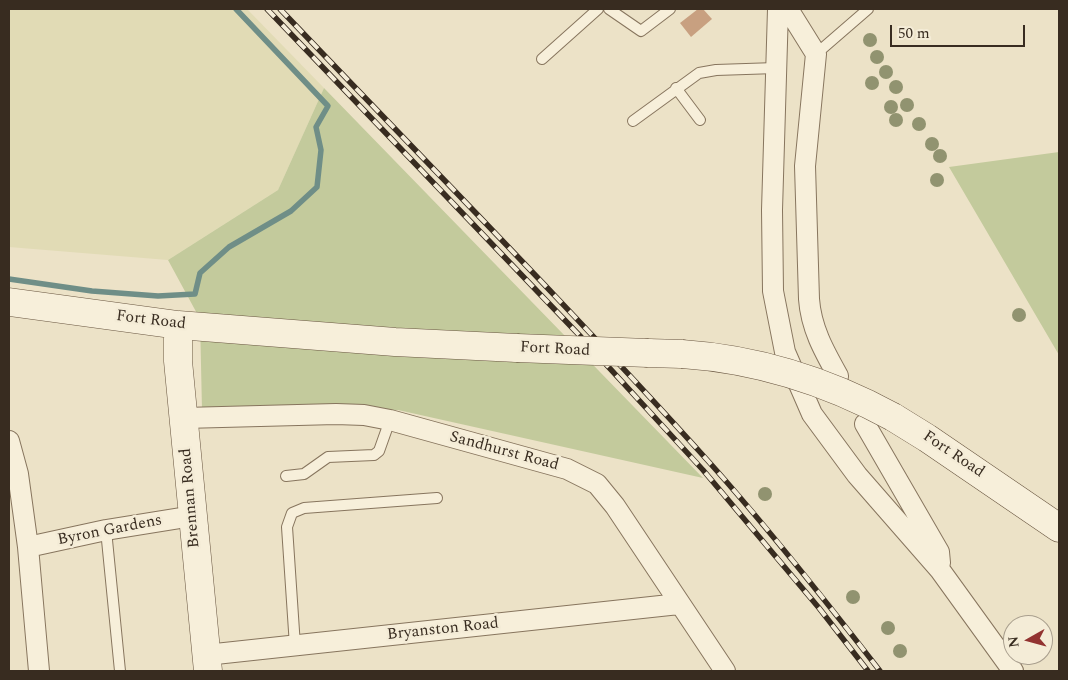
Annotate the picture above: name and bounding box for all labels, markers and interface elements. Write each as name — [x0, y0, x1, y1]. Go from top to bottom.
scale bar — [893, 15, 1028, 47]
text: 50 m — [898, 22, 930, 45]
street label: Fort Road — [115, 307, 187, 335]
street label: Fort Road — [520, 339, 590, 361]
street label: Fort Road — [919, 427, 987, 483]
street label: Sandhurst Road — [447, 428, 561, 476]
street label: Brennan Road — [177, 447, 205, 549]
street label: Byron Gardens — [56, 511, 164, 551]
street label: Bryanston Road — [386, 615, 500, 645]
north arrow — [1003, 615, 1053, 665]
text: N — [1002, 635, 1025, 649]

